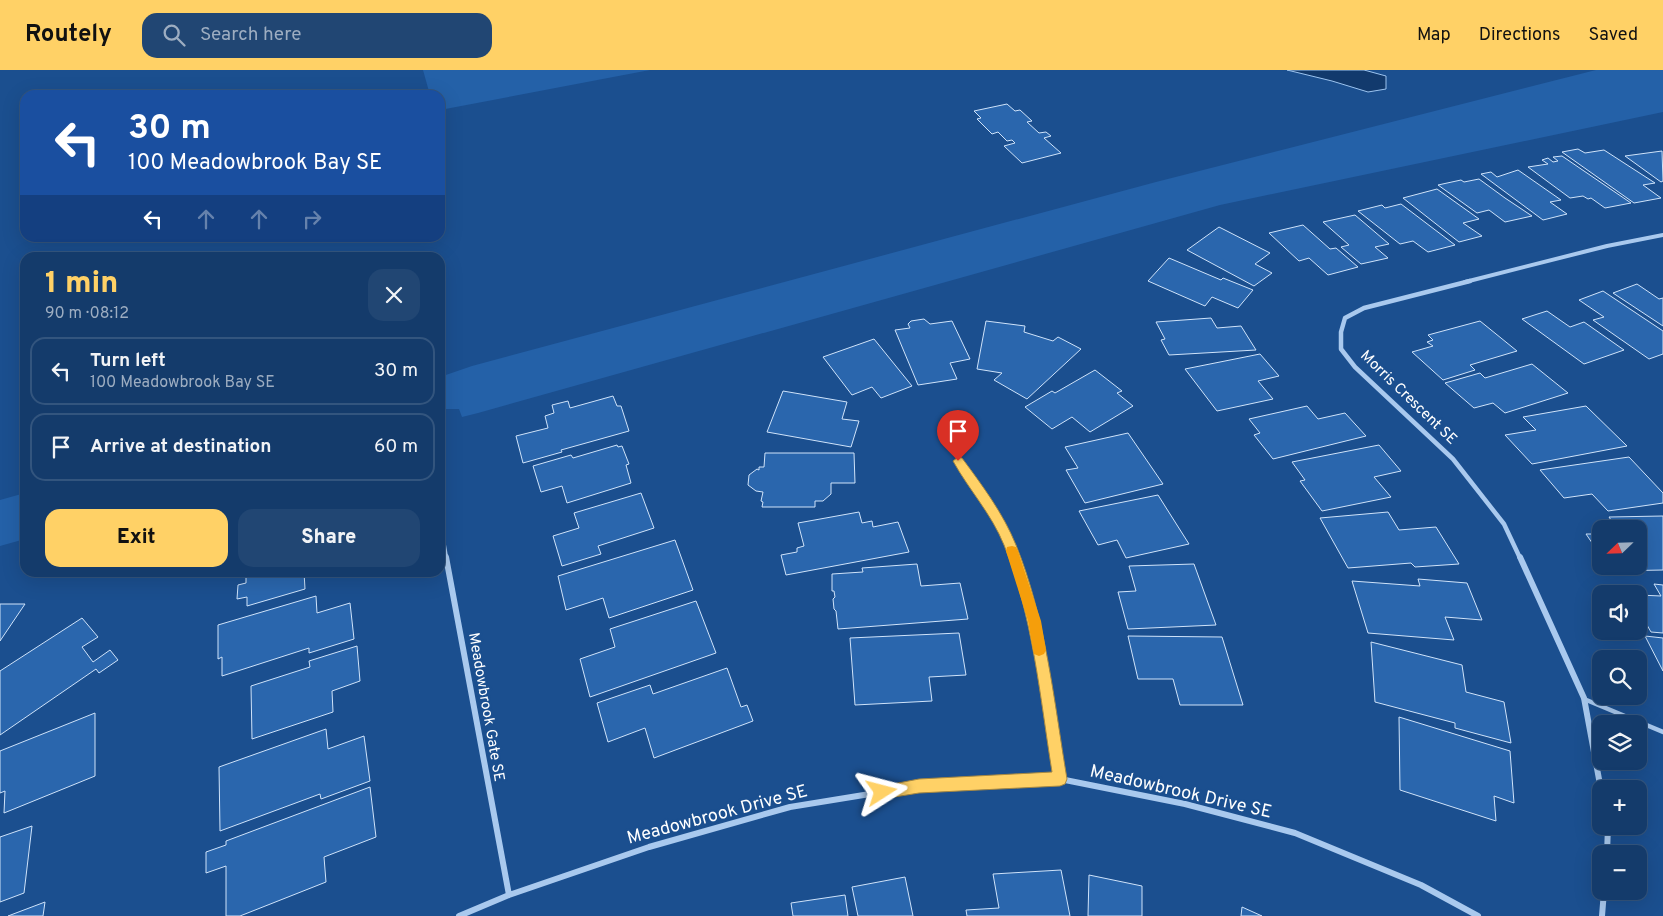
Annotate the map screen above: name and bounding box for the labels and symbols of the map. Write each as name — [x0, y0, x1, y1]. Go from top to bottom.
street label: Morris Crescent SE — [1356, 347, 1460, 449]
pin — [937, 410, 979, 461]
north arrow — [1592, 520, 1648, 575]
street label: Meadowbrook Gate SE — [463, 631, 508, 783]
street label: Meadowbrook Drive SE — [1088, 760, 1274, 825]
position arrow — [855, 765, 907, 817]
street label: Meadowbrook Drive SE — [625, 780, 810, 851]

